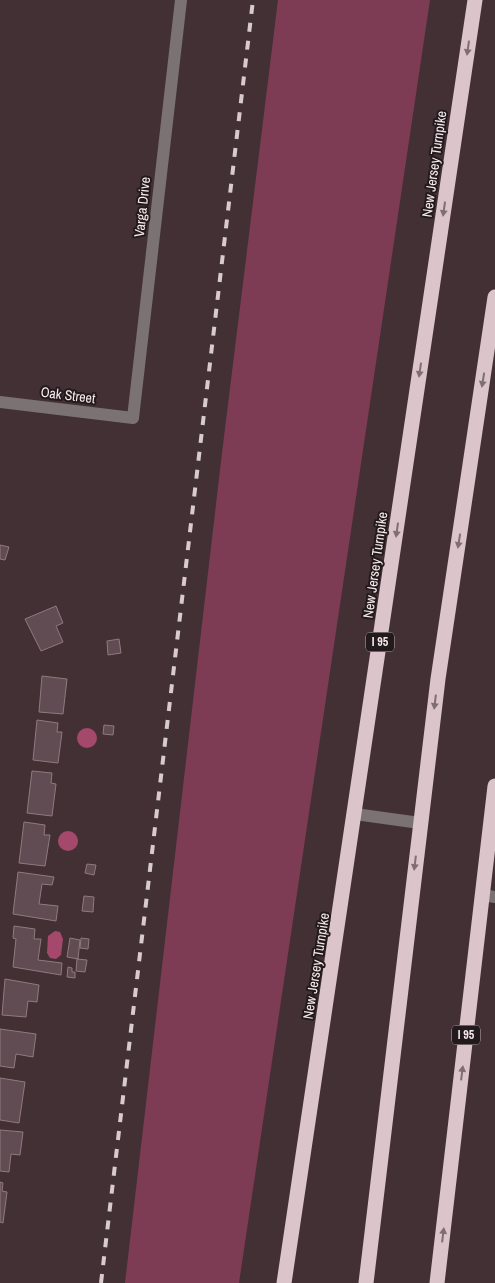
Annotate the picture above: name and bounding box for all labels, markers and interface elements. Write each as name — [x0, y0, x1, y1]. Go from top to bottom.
one-way arrow — [464, 41, 472, 57]
street label: New Jersey Turnpike — [418, 110, 450, 218]
street label: Varga Drive — [130, 176, 154, 238]
one-way arrow — [440, 201, 448, 217]
one-way arrow — [416, 362, 424, 378]
one-way arrow — [478, 372, 486, 388]
street label: Oak Street — [40, 383, 96, 407]
street label: New Jersey Turnpike — [359, 511, 391, 619]
one-way arrow — [392, 523, 400, 539]
one-way arrow — [454, 533, 462, 549]
road number: I 95 — [366, 632, 394, 652]
one-way arrow — [431, 694, 439, 710]
one-way arrow — [411, 855, 419, 871]
street label: New Jersey Turnpike — [299, 912, 333, 1020]
road number: I 95 — [452, 1026, 480, 1044]
one-way arrow — [458, 1065, 466, 1081]
one-way arrow — [439, 1226, 447, 1242]

